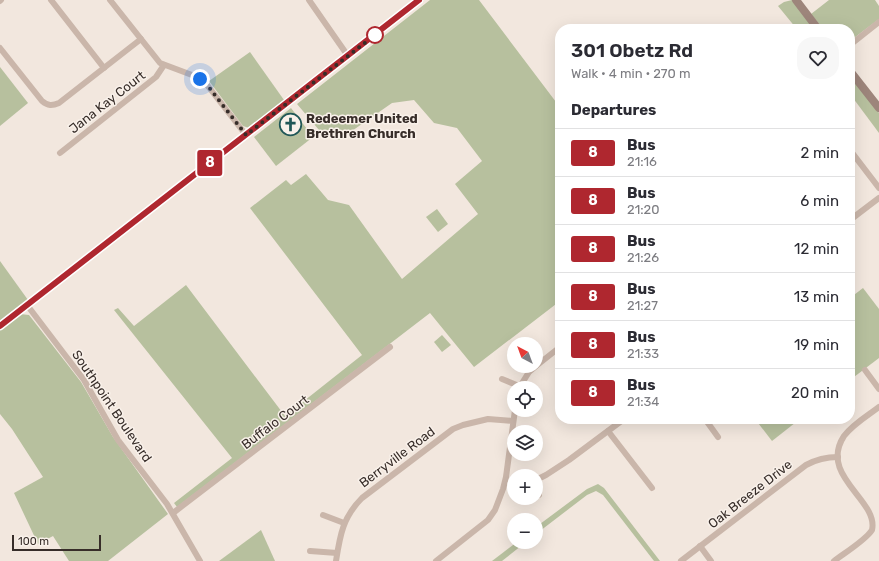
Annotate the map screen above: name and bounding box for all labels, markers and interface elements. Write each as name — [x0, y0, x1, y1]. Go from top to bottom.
unlabelled marker — [366, 26, 384, 44]
button: heart — [797, 37, 839, 79]
text: 301 Obetz Rd — [571, 39, 693, 62]
text: Walk · 4 min · 270 m — [571, 66, 691, 81]
street label: Jana Kay Court — [66, 68, 148, 136]
your location — [190, 69, 210, 89]
text: Departures — [571, 101, 656, 119]
place label: Redeemer United Brethren Church — [306, 111, 418, 141]
church icon: Redeemer United Brethren Church — [278, 112, 304, 138]
text: Bus — [627, 136, 655, 154]
text: 8 — [588, 144, 598, 161]
text: 2 min — [800, 144, 839, 162]
line badge: 8 — [197, 150, 223, 176]
text: 8 — [205, 154, 215, 171]
text: 21:16 — [627, 154, 657, 169]
text: Bus — [627, 184, 655, 202]
text: 8 — [588, 192, 598, 209]
text: 6 min — [800, 192, 839, 210]
text: 21:20 — [627, 202, 659, 217]
text: Bus — [627, 232, 655, 250]
text: 8 — [588, 240, 598, 257]
text: 12 min — [794, 240, 839, 258]
text: 21:26 — [627, 250, 659, 265]
text: Bus — [627, 280, 655, 298]
text: 8 — [588, 288, 598, 305]
text: 13 min — [794, 288, 839, 306]
text: 21:27 — [627, 298, 658, 313]
text: Bus — [627, 328, 655, 346]
text: 8 — [588, 336, 598, 353]
text: 19 min — [794, 336, 839, 354]
north arrow — [507, 337, 543, 373]
map controls — [507, 337, 543, 549]
text: 21:33 — [627, 346, 659, 361]
street label: Southpoint Boulevard — [69, 347, 155, 465]
text: Bus — [627, 376, 655, 394]
button: locate — [507, 381, 543, 417]
text: 8 — [588, 384, 598, 401]
text: 20 min — [791, 384, 839, 402]
street label: Buffalo Court — [238, 392, 312, 452]
text: 21:34 — [627, 394, 659, 409]
street label: Berryville Road — [356, 424, 438, 490]
button: layers — [507, 425, 543, 461]
street label: Oak Breeze Drive — [705, 457, 795, 531]
button: + — [507, 469, 543, 505]
button: − — [507, 513, 543, 549]
scale bar — [12, 533, 101, 552]
text: 100 m — [18, 535, 49, 548]

